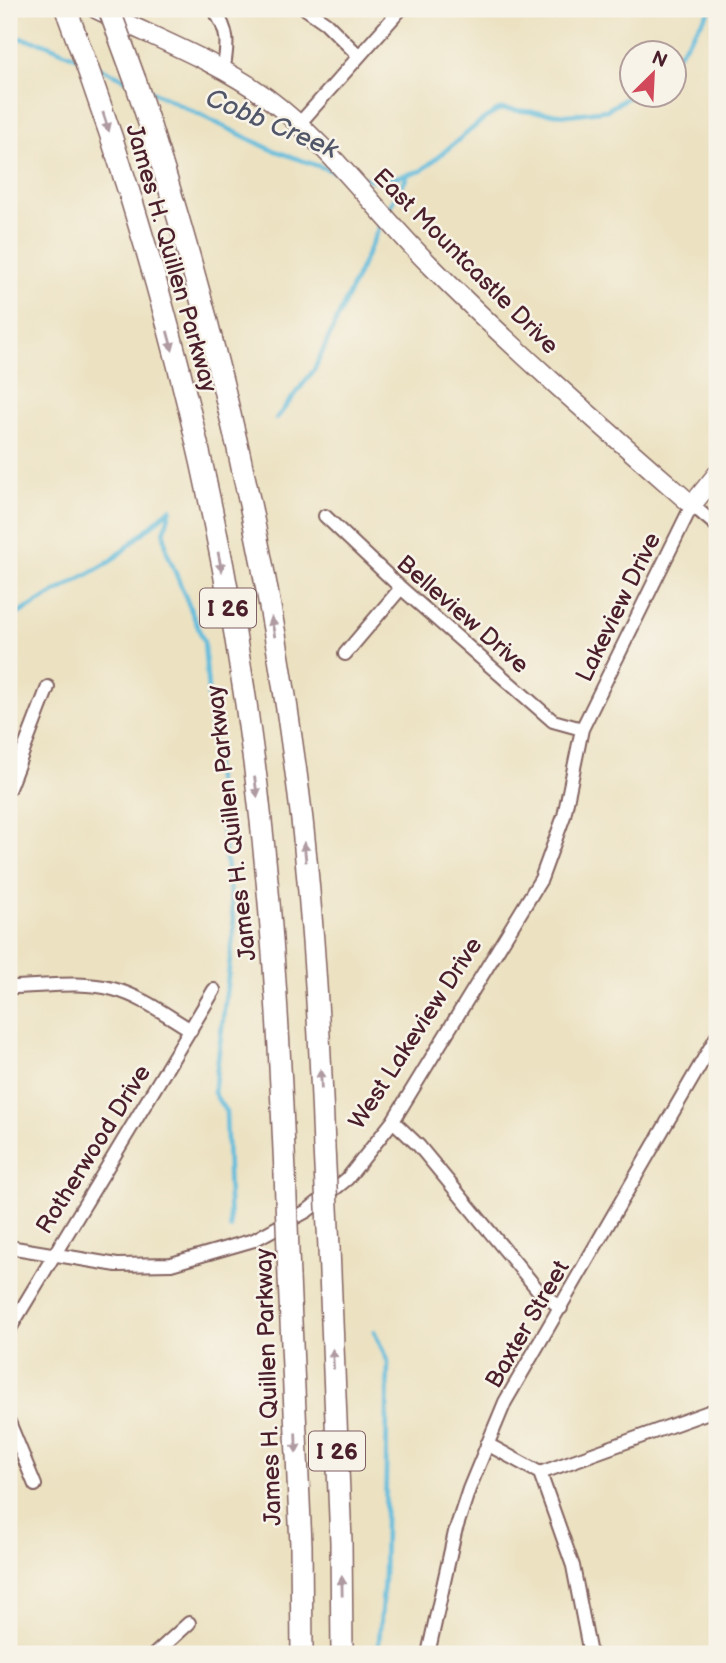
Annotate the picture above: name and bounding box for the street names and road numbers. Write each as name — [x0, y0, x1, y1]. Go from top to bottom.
street label: James H. Quillen Parkway — [119, 121, 224, 396]
street label: East Mountcastle Drive — [367, 162, 565, 360]
street label: Lakeview Drive — [570, 528, 667, 687]
street label: Belleview Drive — [391, 549, 535, 680]
road number: I 26 — [200, 588, 256, 628]
street label: James H. Quillen Parkway — [200, 683, 263, 963]
street label: West Lakeview Drive — [343, 932, 488, 1135]
street label: Rotherwood Drive — [30, 1059, 157, 1239]
street label: James H. Quillen Parkway — [249, 1248, 288, 1526]
street label: Baxter Street — [479, 1255, 576, 1393]
road number: I 26 — [309, 1432, 365, 1470]

